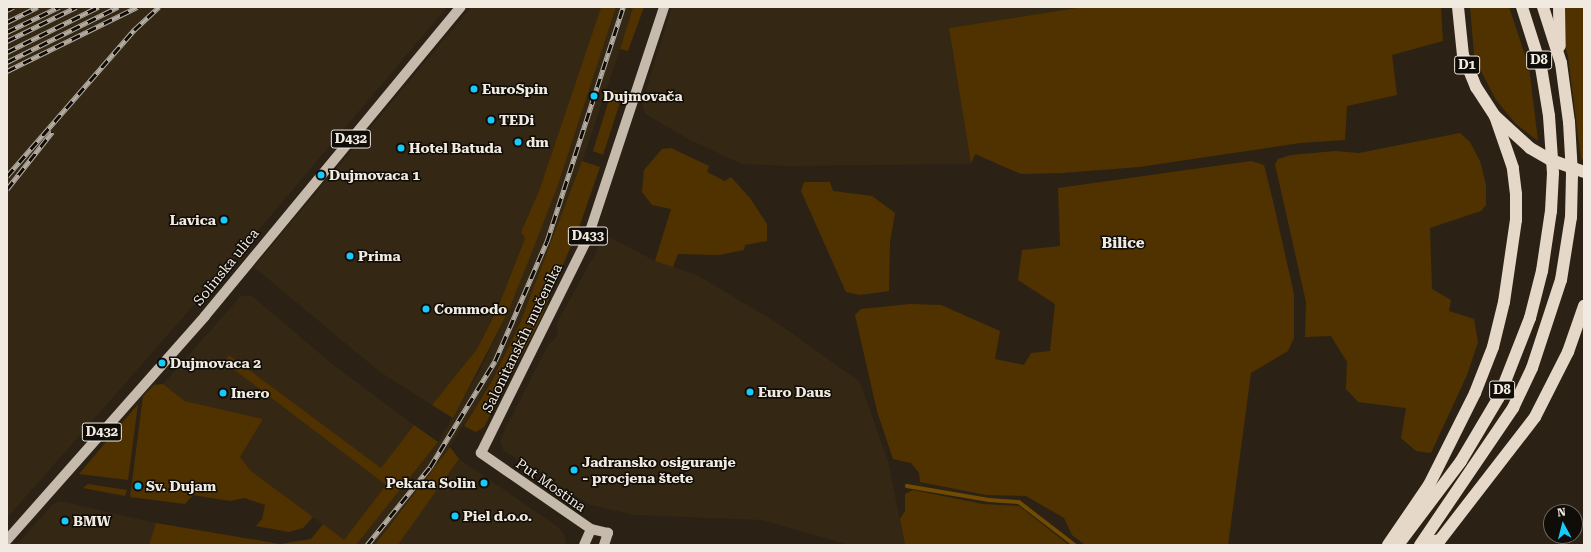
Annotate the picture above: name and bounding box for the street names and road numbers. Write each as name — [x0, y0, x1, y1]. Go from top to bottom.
road number: D8 — [1526, 49, 1552, 71]
road number: D1 — [1454, 54, 1480, 76]
road number: D432 — [330, 128, 372, 150]
street label: Solinska ulica — [190, 225, 262, 309]
road number: D433 — [567, 225, 609, 247]
street label: Salonitanskih mučenika — [479, 261, 565, 415]
road number: D8 — [1489, 379, 1515, 401]
road number: D432 — [81, 421, 123, 443]
street label: Put Mostina — [513, 455, 589, 515]

